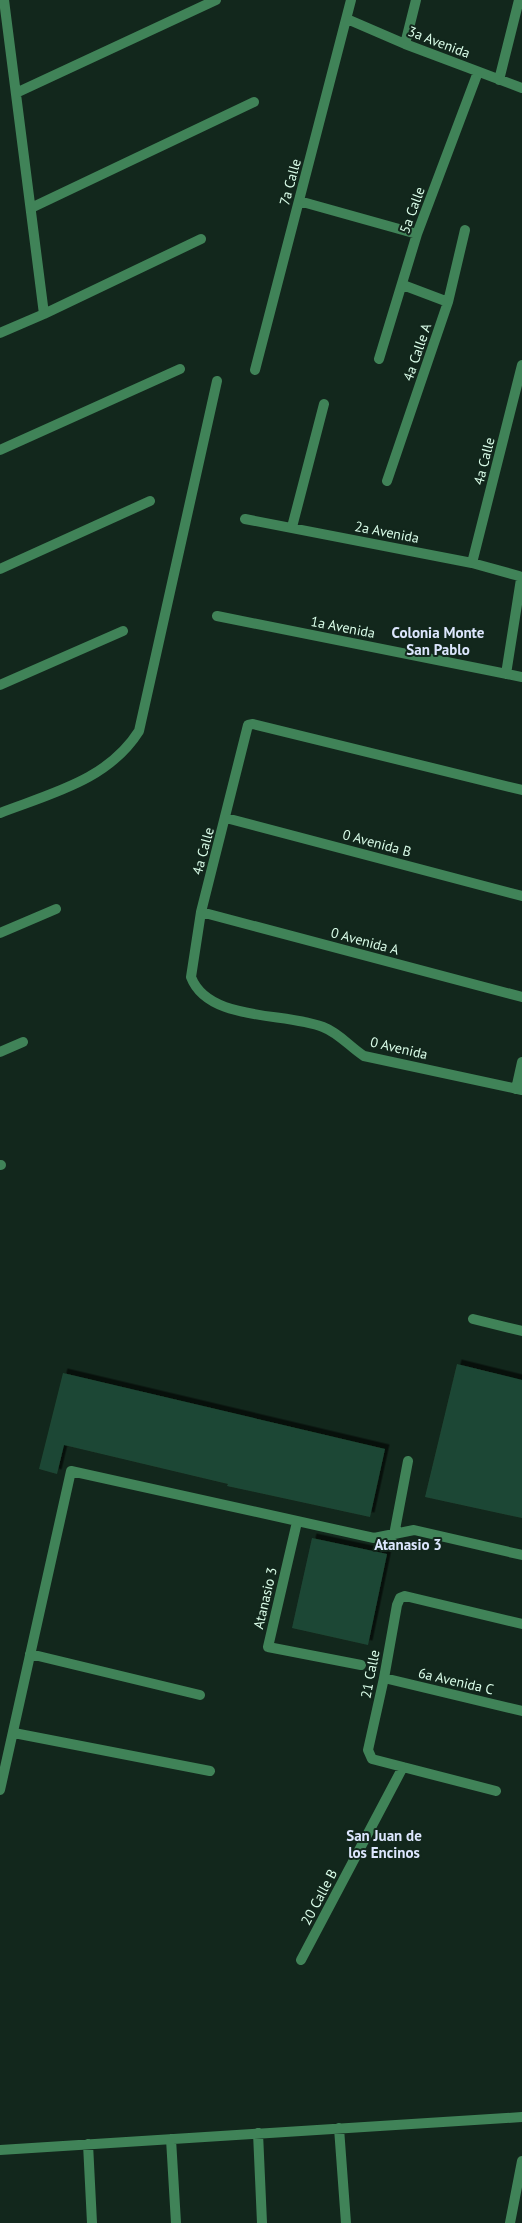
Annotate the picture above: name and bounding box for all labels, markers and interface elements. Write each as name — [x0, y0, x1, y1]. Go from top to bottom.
street label: 3a Avenida — [405, 22, 473, 62]
street label: 7a Calle — [275, 157, 305, 207]
street label: 5a Calle — [395, 184, 429, 236]
street label: 4a Calle A — [399, 320, 436, 383]
street label: 4a Calle — [469, 435, 499, 487]
street label: 2a Avenida — [353, 517, 421, 547]
street label: 1a Avenida — [309, 612, 377, 642]
district label: Colonia Monte San Pablo — [392, 623, 485, 659]
street label: 4a Calle — [188, 825, 218, 877]
street label: 0 Avenida B — [341, 825, 413, 861]
street label: 0 Avenida A — [329, 923, 402, 959]
street label: 0 Avenida — [369, 1033, 429, 1063]
district label: Atanasio 3 — [374, 1535, 442, 1554]
street label: Atanasio 3 — [249, 1565, 281, 1631]
street label: 21 Calle — [356, 1648, 384, 1700]
street label: 6a Avenida C — [417, 1664, 495, 1698]
district label: San Juan de los Encinos — [346, 1826, 422, 1862]
street label: 20 Calle B — [297, 1866, 341, 1928]

